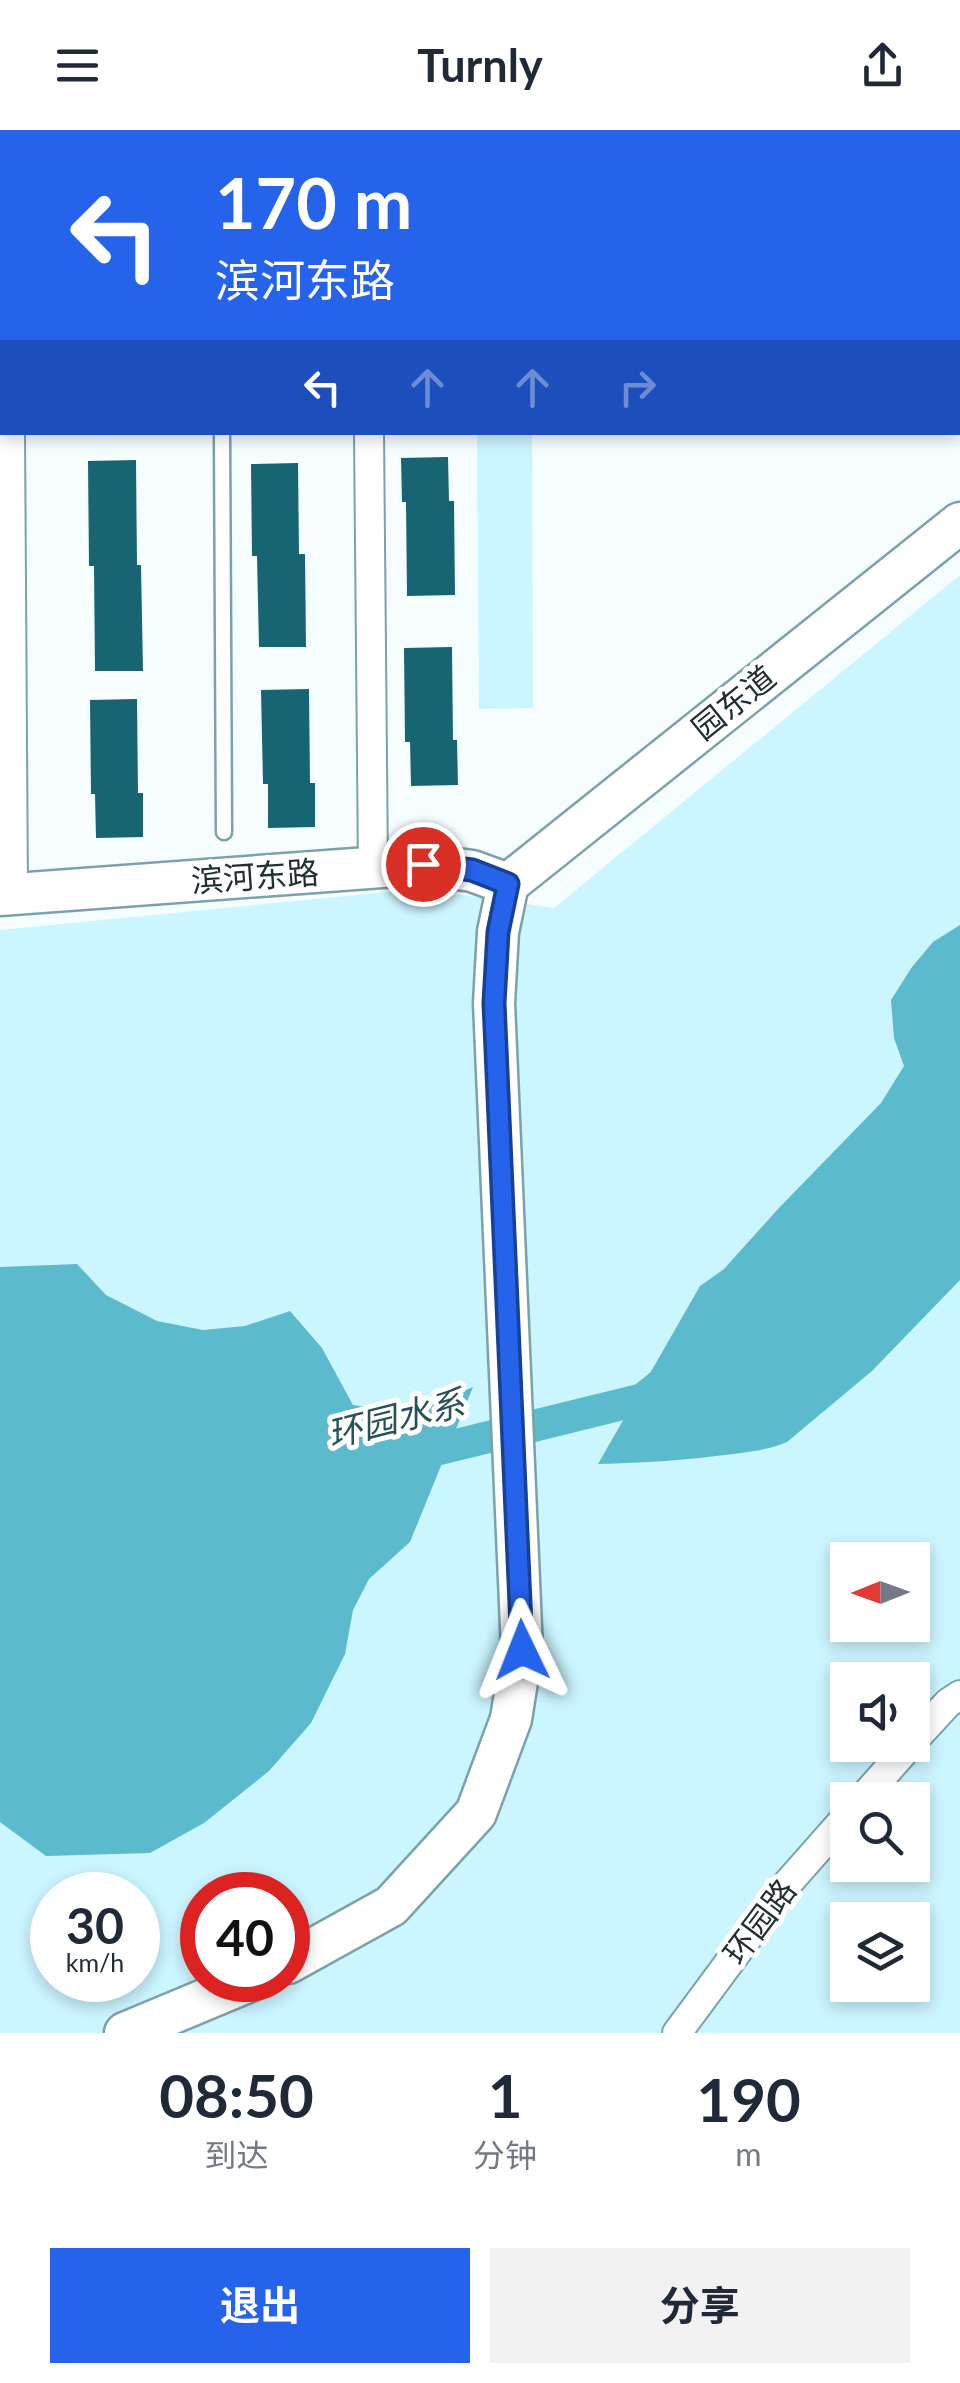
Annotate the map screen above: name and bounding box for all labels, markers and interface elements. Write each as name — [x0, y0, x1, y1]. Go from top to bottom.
icon: menu — [50, 38, 105, 93]
text: Turnly — [417, 38, 543, 92]
icon: share — [855, 38, 910, 93]
text: 170 m — [215, 160, 412, 244]
icon: left — [50, 170, 180, 300]
text: 滨河东路 — [215, 253, 395, 307]
icon: left — [295, 360, 350, 415]
icon: ahead — [400, 360, 455, 415]
icon: ahead — [505, 360, 560, 415]
icon: right — [610, 360, 665, 415]
street label: 园东道 — [683, 656, 783, 747]
pin — [381, 822, 466, 907]
icon: arrive — [396, 837, 451, 892]
street label: 滨河东路 — [190, 852, 320, 899]
water label: 环园水系 — [323, 1379, 470, 1454]
north arrow — [830, 1542, 930, 1642]
map controls — [830, 1542, 930, 2002]
position arrow — [470, 1598, 574, 1702]
button: sound — [830, 1662, 930, 1762]
button: search — [830, 1782, 930, 1882]
street label: 环园路 — [714, 1871, 803, 1971]
speed limit sign: 40 — [180, 1872, 310, 2002]
text: 30 — [66, 1895, 124, 1955]
button: layers — [830, 1902, 930, 2002]
text: km/h — [66, 1947, 124, 1977]
text: 08:50 — [159, 2059, 314, 2131]
text: 1 — [488, 2059, 523, 2131]
text: 190 — [696, 2063, 801, 2135]
text: m — [735, 2134, 762, 2173]
text: 到达 — [205, 2135, 269, 2174]
text: 分钟 — [473, 2135, 537, 2174]
button: 退出 — [50, 2248, 470, 2363]
button: 分享 — [490, 2248, 910, 2363]

